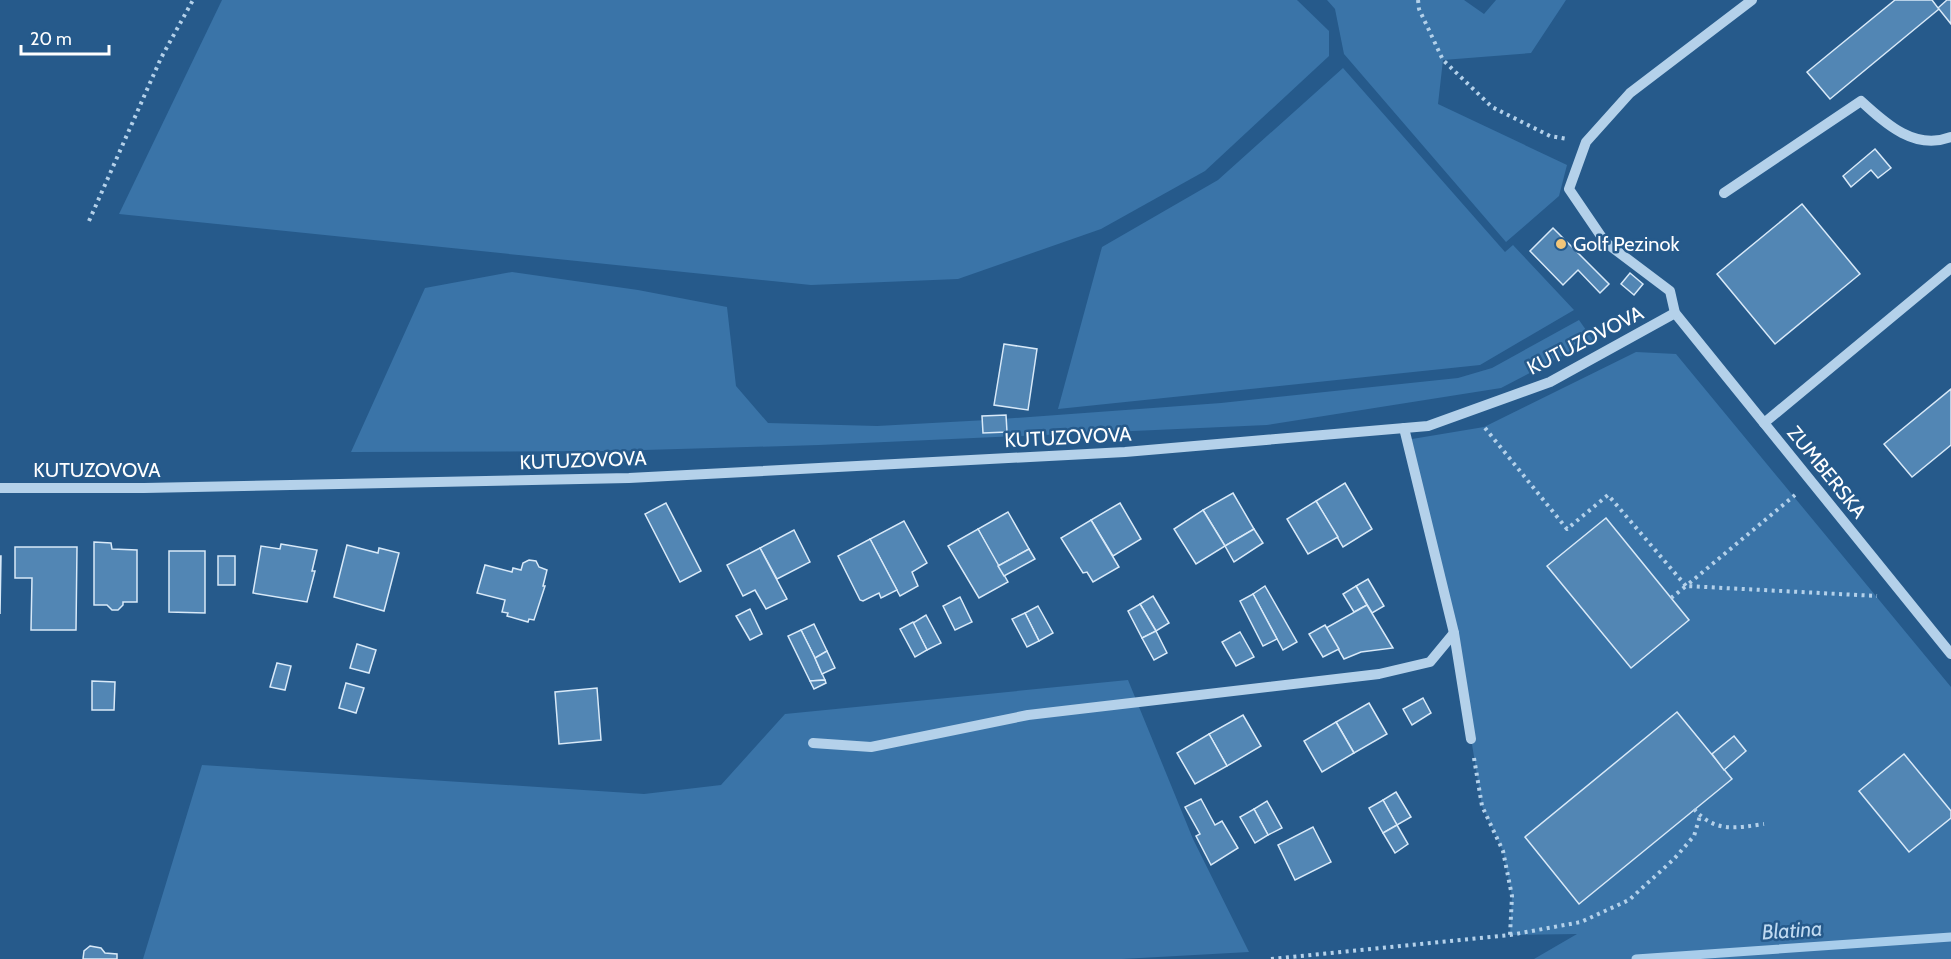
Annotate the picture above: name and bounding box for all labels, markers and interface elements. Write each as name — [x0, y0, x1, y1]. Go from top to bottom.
scale bar — [21, 18, 110, 56]
text: 20 m — [30, 28, 72, 50]
place label: Golf Pezinok — [1573, 232, 1679, 256]
marker: Golf Pezinok — [1554, 237, 1568, 251]
street label: KUTUZOVOVA — [1523, 300, 1648, 380]
street label: ZUMBERSKA — [1782, 421, 1872, 524]
street label: KUTUZOVOVA — [1004, 422, 1133, 452]
street label: KUTUZOVOVA — [519, 446, 648, 474]
street label: KUTUZOVOVA — [33, 458, 161, 482]
water label: Blatina — [1761, 915, 1823, 945]

